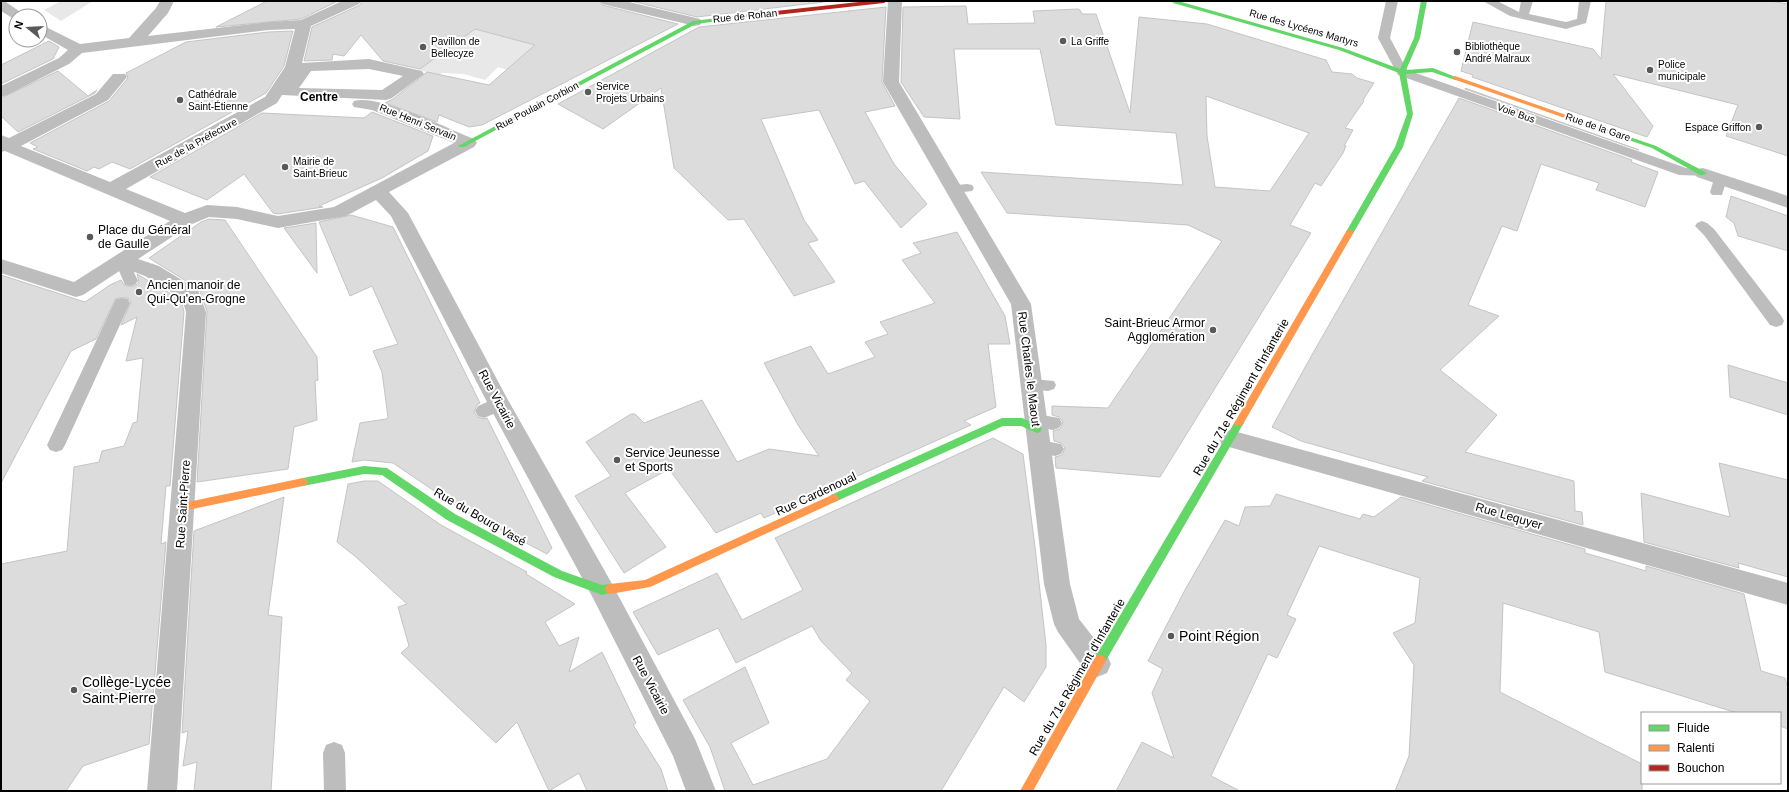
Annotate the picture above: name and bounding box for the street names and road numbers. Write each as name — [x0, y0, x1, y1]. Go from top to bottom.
street label: Rue de Rohan — [712, 7, 778, 25]
street label: Rue des Lycéens Martyrs — [1248, 7, 1360, 49]
street label: Rue Poulain Corbion — [494, 79, 580, 133]
street label: Voie Bus — [1496, 101, 1536, 125]
street label: Rue Henri Servain — [378, 102, 458, 142]
street label: Rue de la Gare — [1564, 111, 1632, 143]
street label: Rue de la Préfecture — [153, 116, 239, 170]
street label: Rue Charles le Maout — [1015, 311, 1043, 428]
street label: Rue du 71e Régiment d'Infanterie — [1190, 316, 1292, 478]
street label: Rue Vicairie — [476, 367, 518, 431]
street label: Rue Saint-Pierre — [173, 459, 193, 549]
street label: Rue Cardenoual — [773, 469, 859, 519]
street label: Rue du Bourg Vasé — [432, 485, 529, 549]
street label: Rue Lequyer — [1474, 500, 1544, 532]
street label: Rue du 71e Régiment d'Infanterie — [1026, 596, 1128, 758]
street label: Rue Vicairie — [630, 653, 672, 717]

